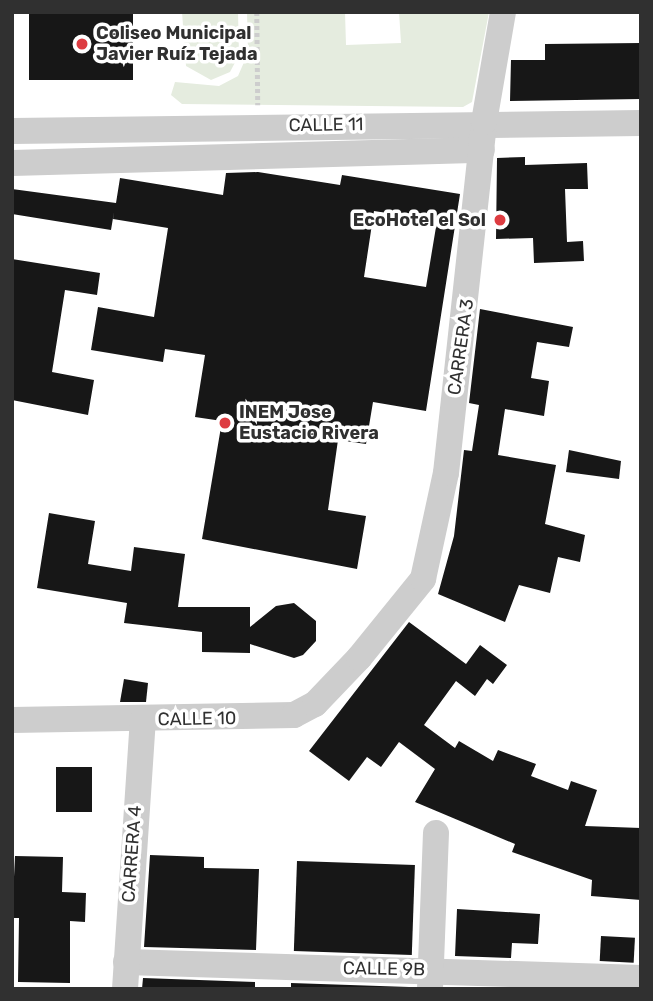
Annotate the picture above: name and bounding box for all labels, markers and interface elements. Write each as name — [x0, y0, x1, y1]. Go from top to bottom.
place label: Coliseo Municipal Javier Ruíz Tejada — [96, 23, 258, 66]
marker: Coliseo Municipal Javier Ruíz Tejada — [74, 36, 90, 52]
street label: CALLE 11 — [288, 114, 364, 136]
place label: EcoHotel el Sol — [353, 209, 486, 231]
marker: EcoHotel el Sol — [492, 212, 508, 228]
street label: CARRERA 3 — [444, 297, 478, 397]
place label: INEM Jose Eustacio Rivera — [239, 402, 379, 444]
marker: INEM Jose Eustacio Rivera — [217, 415, 233, 431]
street label: CALLE 10 — [157, 708, 237, 730]
street label: CARRERA 4 — [118, 804, 146, 904]
street label: CALLE 9B — [343, 957, 425, 981]

